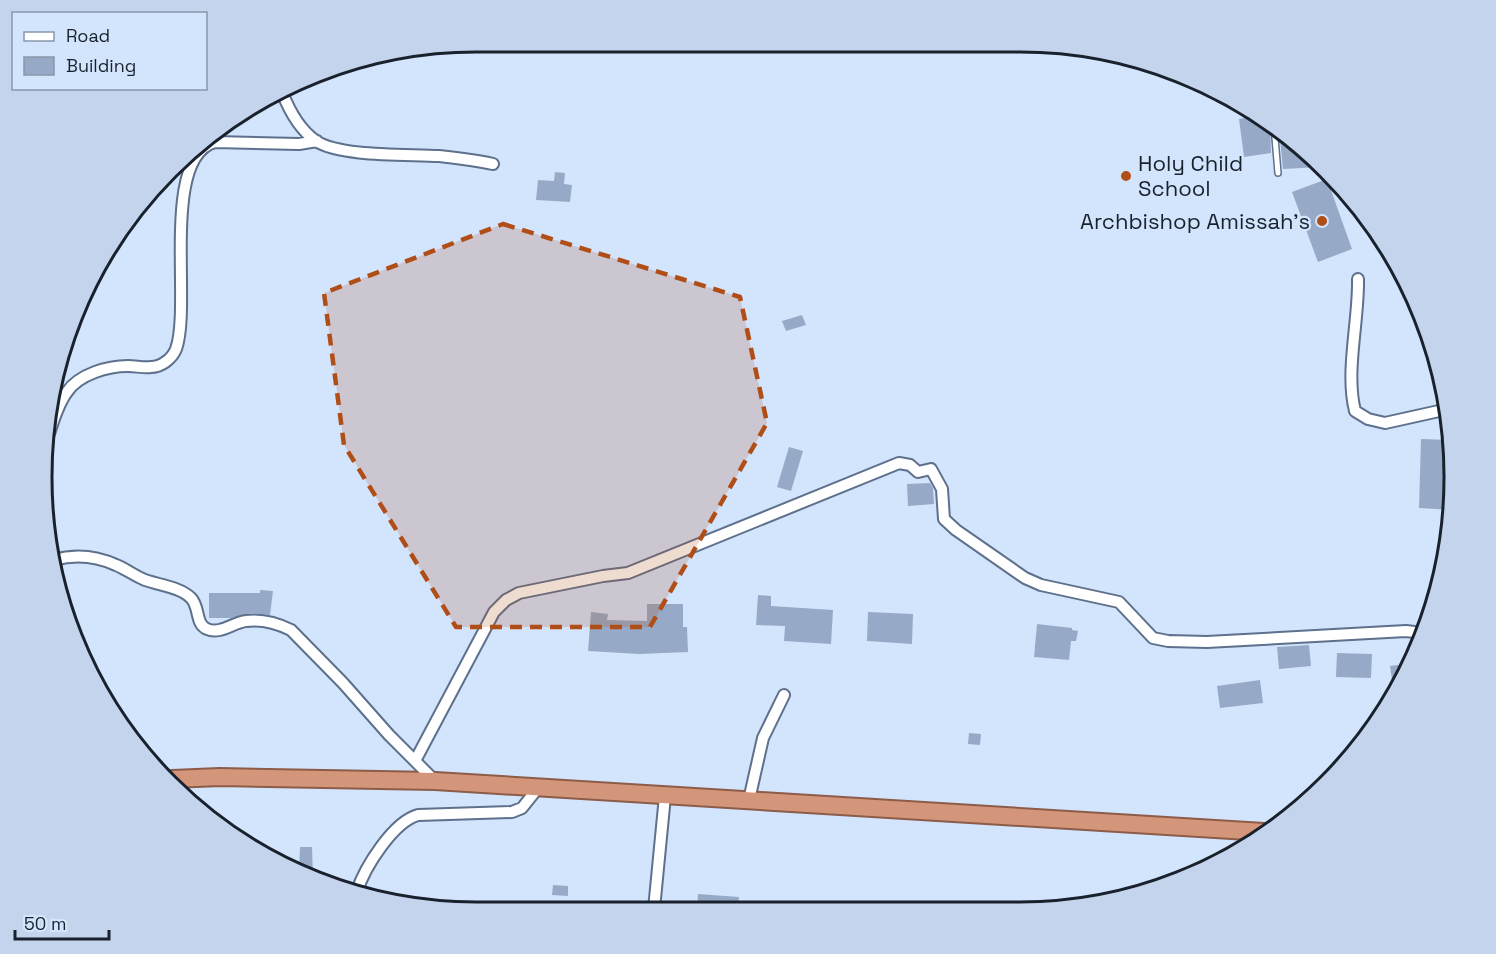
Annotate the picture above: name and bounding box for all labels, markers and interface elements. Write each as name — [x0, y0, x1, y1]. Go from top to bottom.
legend — [12, 12, 207, 90]
text: Road — [66, 24, 110, 47]
text: Building — [66, 54, 136, 77]
place label: Holy Child School — [1138, 149, 1243, 202]
marker: Holy Child School — [1119, 169, 1133, 183]
place label: Archbishop Amissah's — [1080, 207, 1310, 235]
marker: Archbishop Amissah's — [1315, 214, 1329, 228]
scale bar — [15, 903, 110, 941]
text: 50 m — [24, 912, 66, 935]

